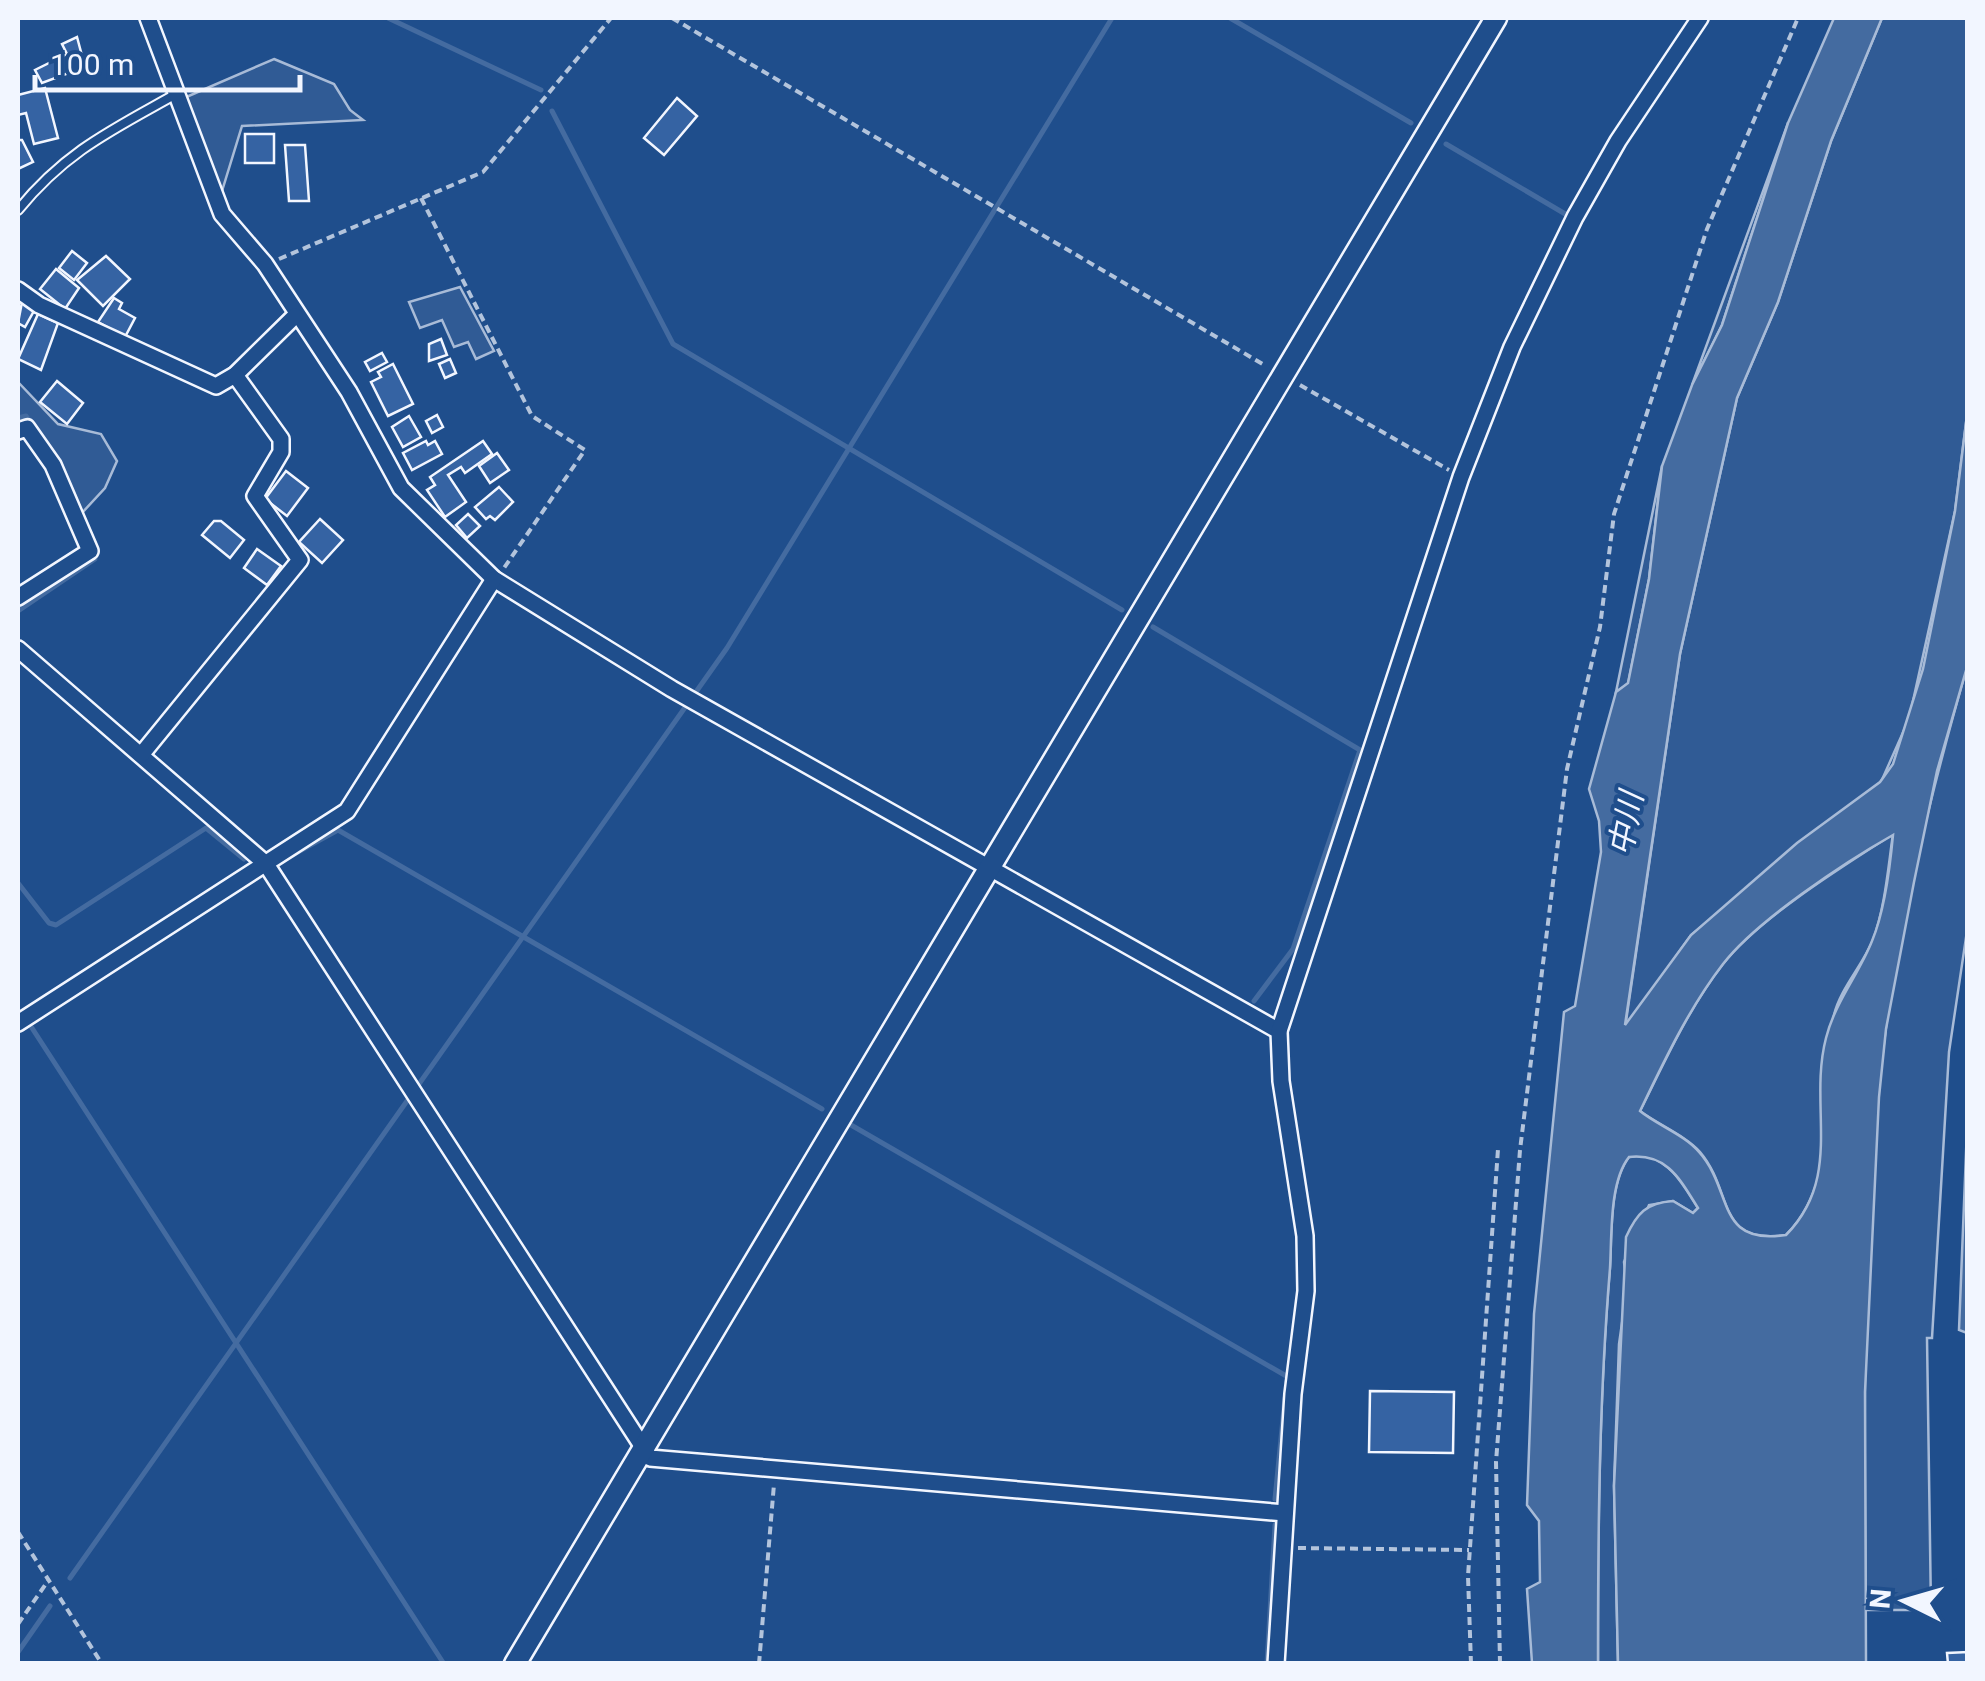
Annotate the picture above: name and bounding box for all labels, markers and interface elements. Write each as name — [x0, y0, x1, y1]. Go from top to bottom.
scale bar — [35, 30, 300, 92]
text: 100 m — [50, 47, 134, 82]
water label: 中川 — [1601, 786, 1651, 859]
north arrow — [1855, 1551, 1955, 1651]
text: N — [1863, 1588, 1898, 1610]

